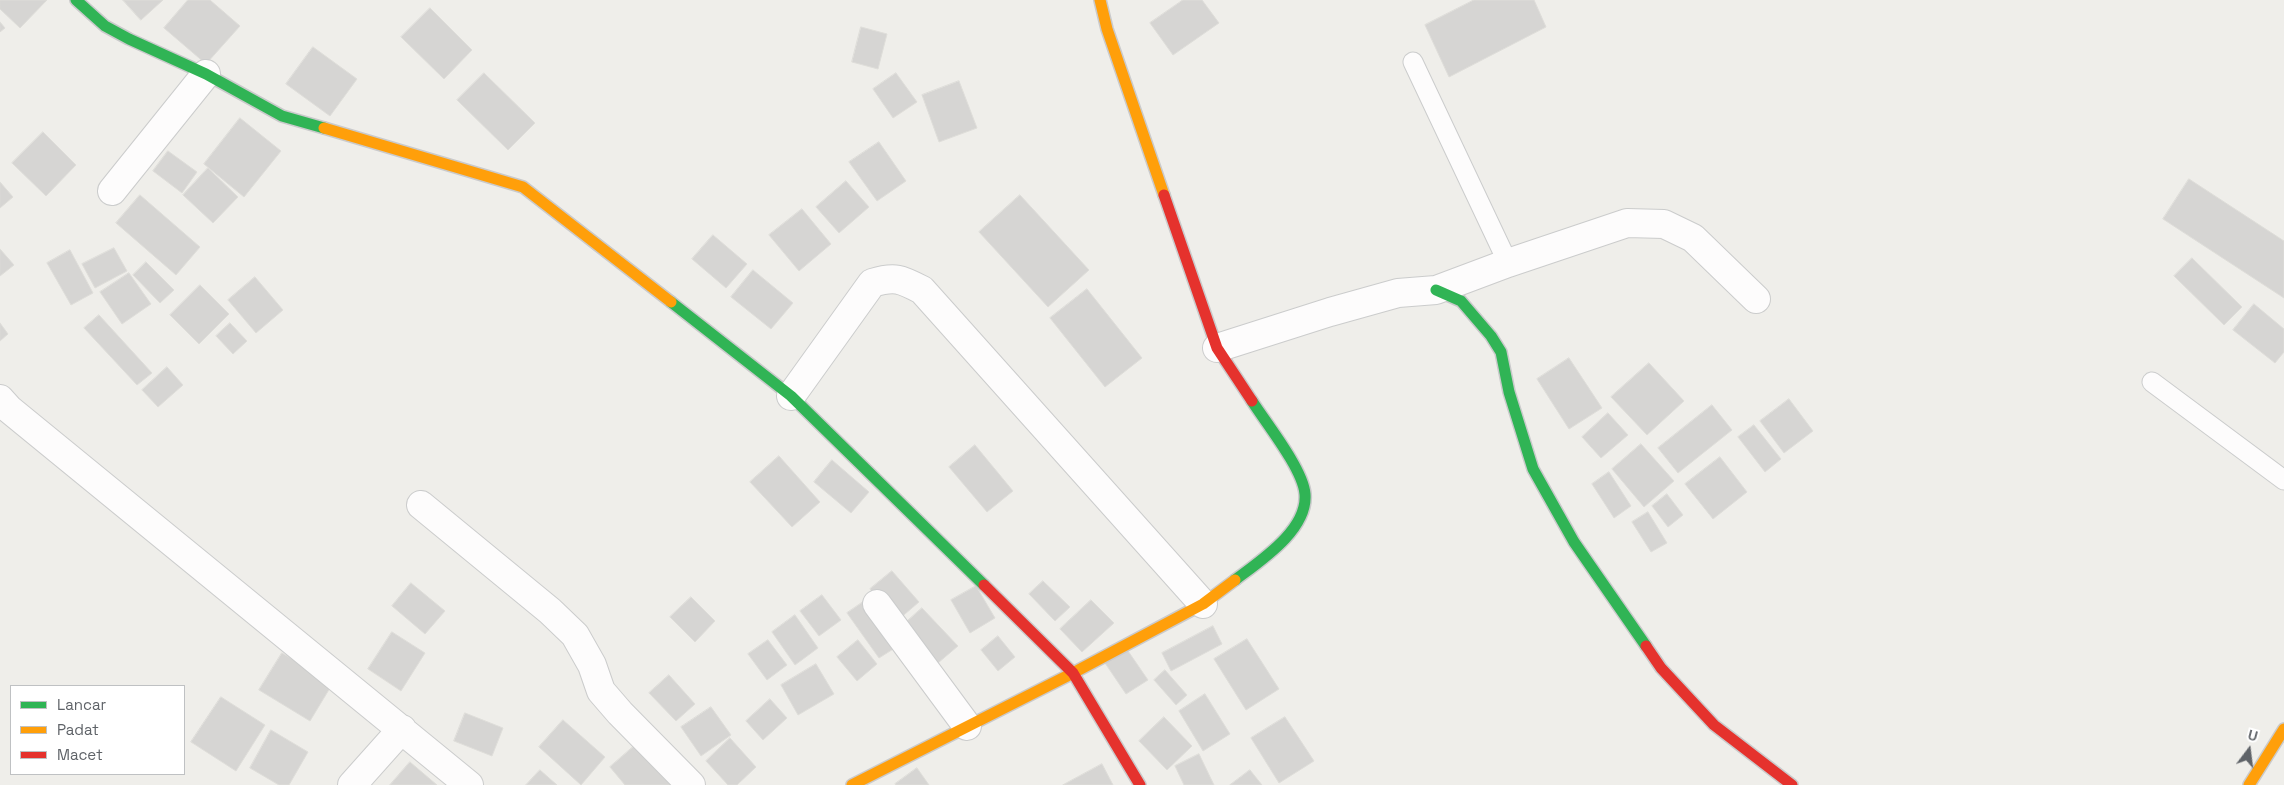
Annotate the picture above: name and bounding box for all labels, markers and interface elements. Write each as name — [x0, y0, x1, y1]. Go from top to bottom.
legend — [10, 685, 185, 775]
text: Lancar — [57, 695, 106, 714]
text: Padat — [57, 720, 99, 739]
north arrow — [2224, 725, 2274, 775]
text: U — [2246, 726, 2260, 745]
text: Macet — [57, 745, 103, 764]

